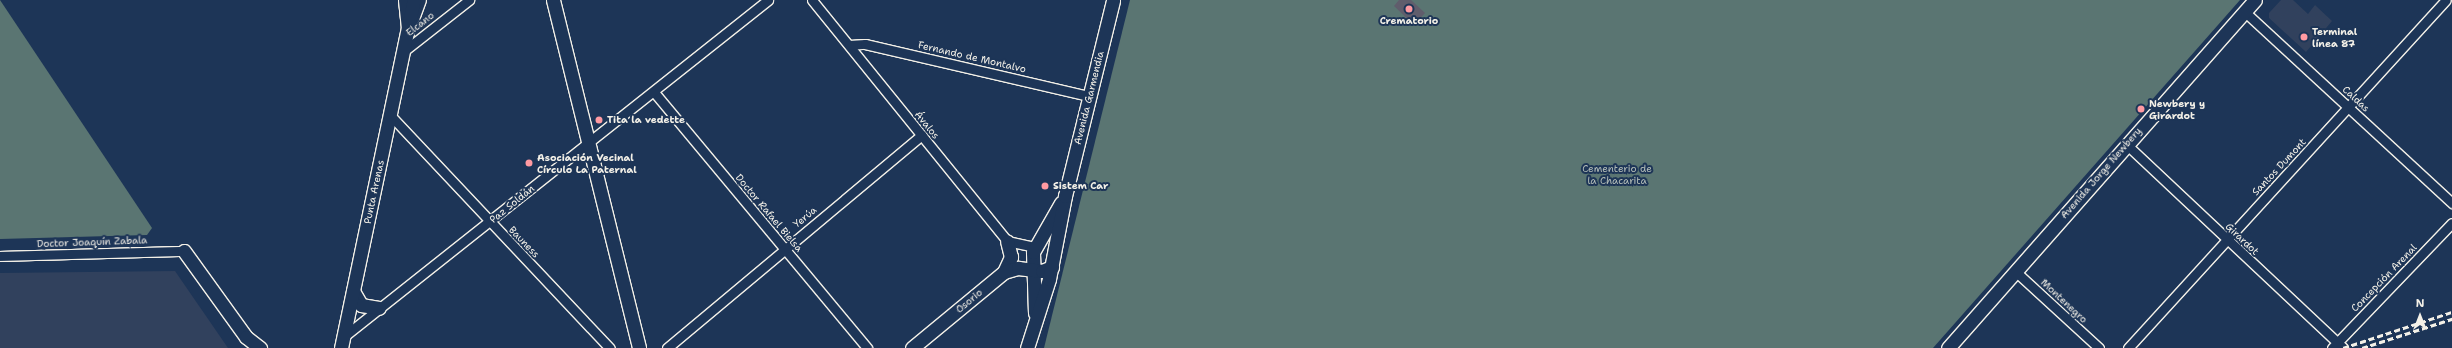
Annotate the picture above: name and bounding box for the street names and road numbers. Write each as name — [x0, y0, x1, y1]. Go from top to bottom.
street label: Elcano — [404, 9, 436, 39]
street label: Fernando de Montalvo — [917, 39, 1027, 75]
street label: Avenida Garmendia — [1072, 50, 1106, 146]
street label: Caldas — [2340, 84, 2372, 114]
street label: Ávalos — [912, 109, 942, 141]
street label: Avenida Jorge Newbery — [2058, 125, 2144, 221]
street label: Santos Dumont — [2250, 136, 2308, 198]
street label: Punta Arenas — [361, 159, 387, 225]
street label: Doctor Rafael Bielsa — [733, 172, 805, 254]
street label: Paz Soldán — [487, 182, 537, 226]
street label: Yerúa — [791, 204, 819, 230]
street label: Girardot — [2223, 221, 2261, 257]
street label: Bauness — [506, 224, 542, 260]
street label: Doctor Joaquín Zabala — [37, 234, 147, 250]
street label: Concepción Arenal — [2349, 242, 2419, 314]
street label: Montenegro — [2038, 276, 2090, 326]
street label: Osorio — [953, 286, 985, 316]

